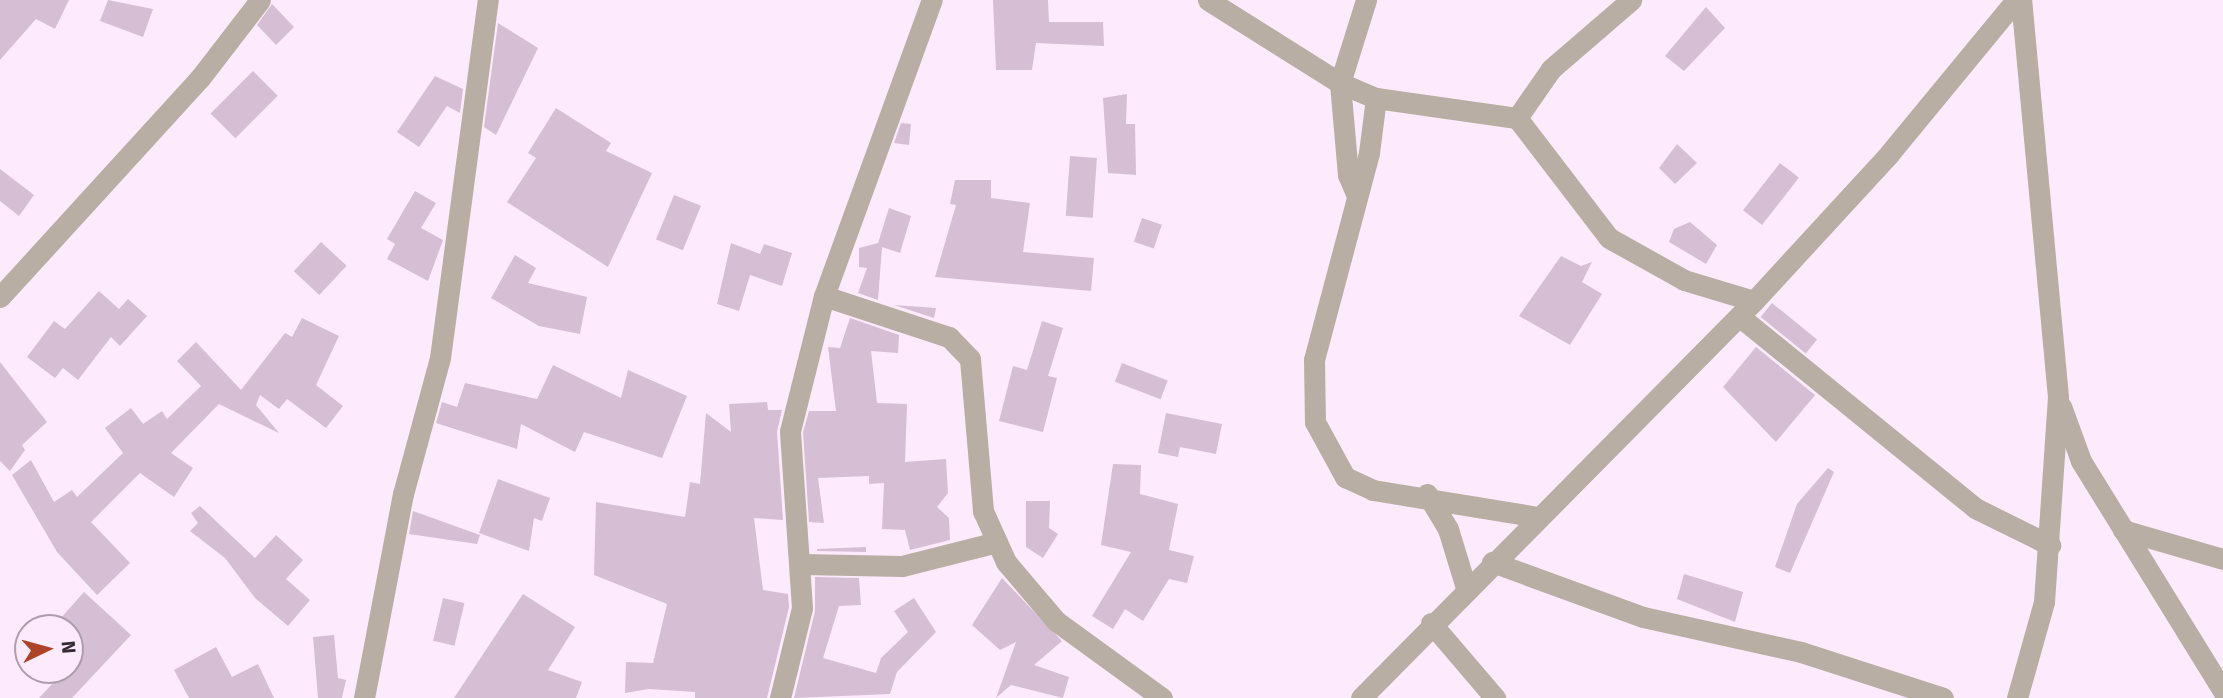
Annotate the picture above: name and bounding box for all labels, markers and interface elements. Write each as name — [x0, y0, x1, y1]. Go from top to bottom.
north arrow — [14, 614, 84, 684]
text: N — [56, 640, 80, 655]

